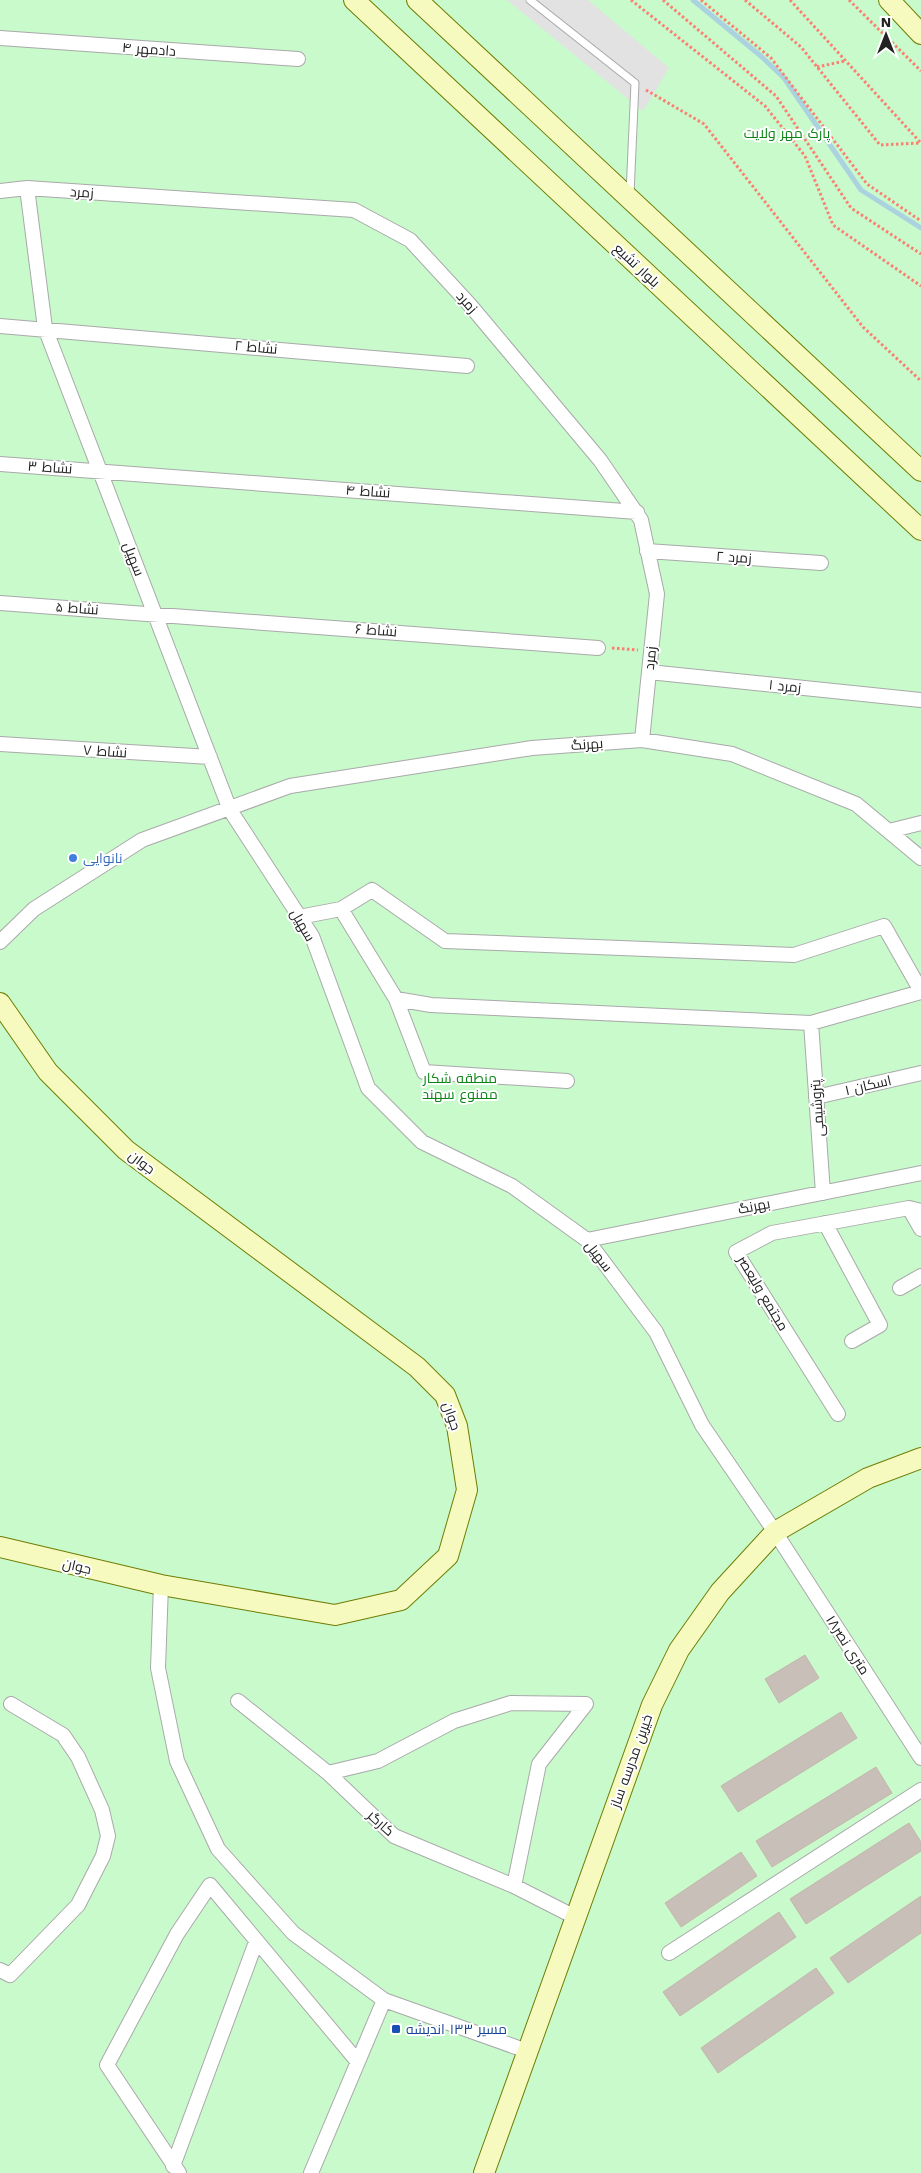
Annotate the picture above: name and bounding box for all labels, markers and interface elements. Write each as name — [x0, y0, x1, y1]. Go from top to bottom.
north arrow — [861, 10, 911, 60]
text: N — [881, 14, 891, 30]
street label: دادمهر ۴ — [122, 39, 176, 59]
park label: پارک مهر ولایت — [744, 125, 830, 143]
street label: زمرد — [70, 183, 94, 201]
street label: بلوار تشیع — [610, 240, 663, 291]
street label: زمرد — [453, 288, 481, 316]
street label: نشاط ۲ — [234, 337, 278, 357]
street label: نشاط ۳ — [27, 457, 73, 477]
street label: نشاط ۴ — [345, 481, 391, 501]
street label: سهیل — [120, 540, 148, 578]
street label: زمرد ۲ — [716, 548, 752, 566]
street label: نشاط ۵ — [55, 599, 99, 617]
street label: نشاط ۶ — [354, 621, 398, 639]
street label: زمرد — [641, 645, 659, 671]
street label: زمرد ۱ — [768, 676, 802, 696]
street label: بهرنگ — [570, 735, 604, 753]
street label: نشاط ۷ — [82, 741, 128, 761]
place label: نانوایی — [83, 850, 123, 866]
marker: نانوایی — [67, 852, 79, 864]
street label: سهیل — [287, 906, 319, 944]
park label: منطقه شکار ممنوع سهند — [422, 1070, 498, 1103]
street label: اسکان ۱ — [843, 1072, 893, 1098]
street label: پتروشیمی — [807, 1079, 829, 1137]
street label: جوان — [126, 1147, 158, 1177]
street label: بهرنگ — [737, 1195, 771, 1217]
street label: سهیل — [582, 1237, 616, 1275]
street label: مجتمع ولیعصر — [733, 1252, 792, 1334]
street label: جوان — [440, 1400, 464, 1432]
street label: جوان — [61, 1555, 93, 1577]
street label: ۱۸متری نصر — [823, 1613, 873, 1677]
street label: خیرین مدرسه ساز — [606, 1712, 655, 1811]
street label: کارگر — [364, 1806, 398, 1839]
place label: مسیر ۱۳۳ اندیشه — [406, 2021, 507, 2037]
marker: مسیر ۱۳۳ اندیشه — [390, 2023, 402, 2035]

